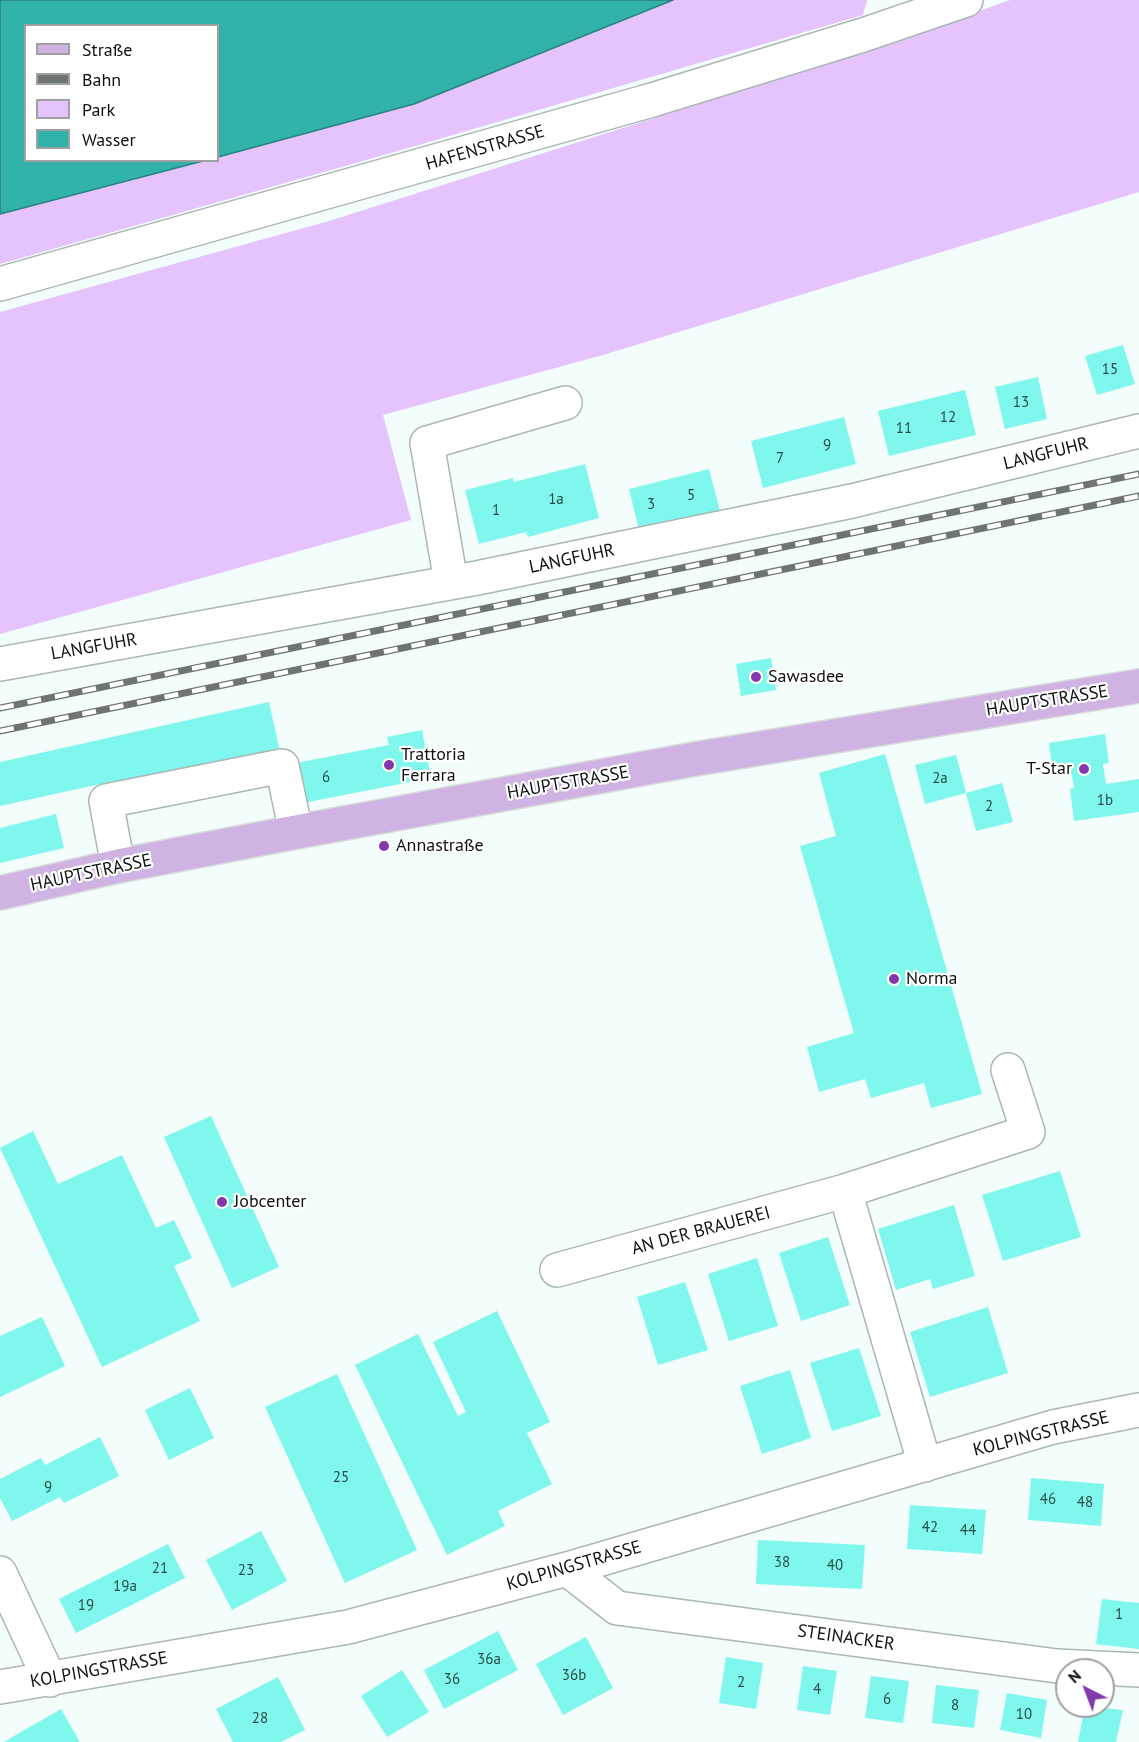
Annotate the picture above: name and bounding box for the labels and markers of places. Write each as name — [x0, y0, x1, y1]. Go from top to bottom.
place label: Sawasdee — [768, 666, 844, 688]
marker: Sawasdee — [749, 670, 763, 684]
place label: Trattoria Ferrara — [401, 744, 466, 786]
marker: Trattoria Ferrara — [382, 758, 396, 772]
place label: T-Star — [1026, 758, 1072, 780]
marker: T-Star — [1077, 762, 1091, 776]
place label: Annastraße — [396, 835, 484, 857]
marker: Annastraße — [377, 839, 391, 853]
place label: Norma — [906, 968, 957, 990]
marker: Norma — [887, 972, 901, 986]
place label: Jobcenter — [234, 1191, 306, 1213]
marker: Jobcenter — [215, 1195, 229, 1209]

